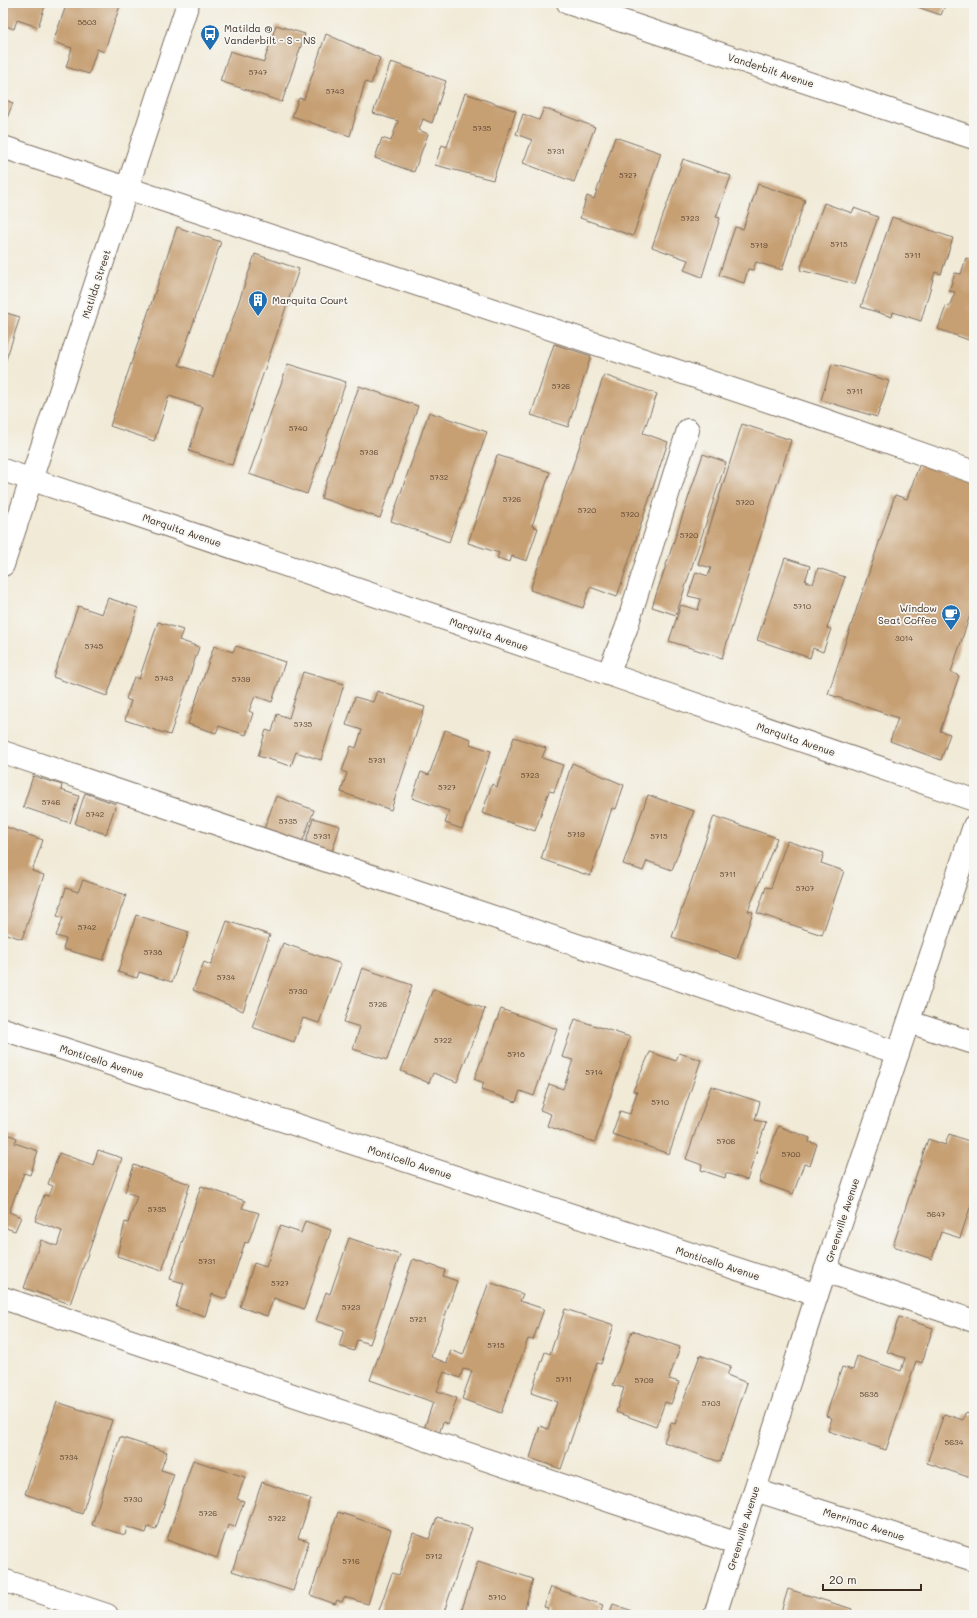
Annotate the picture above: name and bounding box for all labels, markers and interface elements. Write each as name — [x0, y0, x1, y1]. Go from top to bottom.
house number: 5803 — [77, 17, 97, 27]
place label: Matilda @ Vanderbilt - S - NS — [224, 21, 316, 47]
bus stop icon: Matilda @ Vanderbilt - S - NS — [199, 23, 221, 51]
street label: Vanderbilt Avenue — [726, 49, 816, 91]
house number: 5747 — [249, 67, 268, 77]
house number: 5743 — [326, 86, 345, 96]
house number: 5735 — [473, 123, 492, 133]
house number: 5731 — [547, 146, 565, 156]
house number: 5727 — [619, 170, 638, 180]
house number: 5723 — [681, 213, 699, 223]
house number: 5715 — [830, 239, 848, 249]
house number: 5719 — [750, 240, 768, 250]
street label: Matilda Street — [78, 248, 114, 320]
house number: 5711 — [905, 250, 921, 260]
building icon: Marquita Court — [247, 289, 269, 317]
place label: Marquita Court — [272, 293, 348, 307]
house number: 5726 — [552, 381, 570, 391]
house number: 5711 — [847, 386, 863, 396]
house number: 5740 — [289, 423, 307, 433]
house number: 5736 — [360, 447, 378, 457]
house number: 5732 — [430, 472, 448, 482]
house number: 5726 — [503, 494, 521, 504]
house number: 5720 — [736, 497, 754, 507]
house number: 5720 — [578, 505, 596, 515]
house number: 5720 — [621, 509, 639, 519]
street label: Marquita Avenue — [141, 510, 223, 550]
house number: 5720 — [680, 530, 698, 540]
house number: 5710 — [793, 601, 811, 611]
place label: Window Seat Coffee — [878, 601, 937, 627]
cafe icon: Window Seat Coffee — [940, 603, 962, 631]
street label: Marquita Avenue — [448, 614, 530, 654]
house number: 3014 — [895, 633, 913, 643]
house number: 5745 — [85, 641, 104, 651]
house number: 5743 — [155, 673, 174, 683]
house number: 5739 — [232, 674, 251, 684]
house number: 5735 — [294, 719, 313, 729]
street label: Marquita Avenue — [755, 719, 837, 759]
house number: 5731 — [368, 755, 386, 765]
house number: 5723 — [521, 770, 539, 780]
house number: 5727 — [438, 782, 457, 792]
house number: 5746 — [42, 797, 60, 807]
house number: 5742 — [86, 809, 104, 819]
house number: 5735 — [279, 816, 298, 826]
house number: 5719 — [567, 829, 585, 839]
house number: 5731 — [313, 831, 331, 841]
house number: 5715 — [650, 831, 668, 841]
house number: 5711 — [720, 869, 736, 879]
house number: 5707 — [796, 883, 815, 893]
house number: 5742 — [78, 922, 96, 932]
house number: 5738 — [144, 947, 162, 957]
house number: 5734 — [217, 972, 236, 982]
house number: 5730 — [289, 986, 307, 996]
house number: 5726 — [369, 999, 387, 1009]
house number: 5722 — [434, 1035, 452, 1045]
street label: Monticello Avenue — [58, 1041, 146, 1081]
house number: 5718 — [507, 1049, 525, 1059]
house number: 5714 — [585, 1067, 603, 1077]
house number: 5710 — [651, 1097, 669, 1107]
house number: 5706 — [717, 1136, 736, 1146]
street label: Monticello Avenue — [366, 1142, 454, 1182]
house number: 5700 — [782, 1149, 801, 1159]
street label: Greenville Avenue — [822, 1176, 862, 1264]
house number: 5735 — [148, 1204, 167, 1214]
house number: 5647 — [927, 1209, 946, 1219]
street label: Monticello Avenue — [674, 1243, 762, 1283]
house number: 5731 — [198, 1256, 216, 1266]
house number: 5727 — [271, 1278, 290, 1288]
house number: 5723 — [342, 1302, 360, 1312]
house number: 5721 — [409, 1314, 427, 1324]
house number: 5715 — [487, 1340, 505, 1350]
house number: 5711 — [556, 1374, 572, 1384]
house number: 5709 — [635, 1375, 654, 1385]
house number: 5638 — [859, 1389, 879, 1399]
house number: 5703 — [702, 1398, 721, 1408]
house number: 5634 — [945, 1437, 964, 1447]
house number: 5734 — [60, 1452, 79, 1462]
street label: Greenville Avenue — [723, 1484, 763, 1572]
house number: 5730 — [124, 1494, 142, 1504]
street label: Merrimac Avenue — [821, 1504, 907, 1544]
house number: 5726 — [199, 1508, 217, 1518]
house number: 5722 — [268, 1513, 286, 1523]
house number: 5712 — [425, 1551, 443, 1561]
house number: 5716 — [342, 1556, 360, 1566]
scale bar — [823, 1566, 921, 1592]
text: 20 m — [829, 1571, 857, 1587]
house number: 5710 — [488, 1592, 506, 1602]

